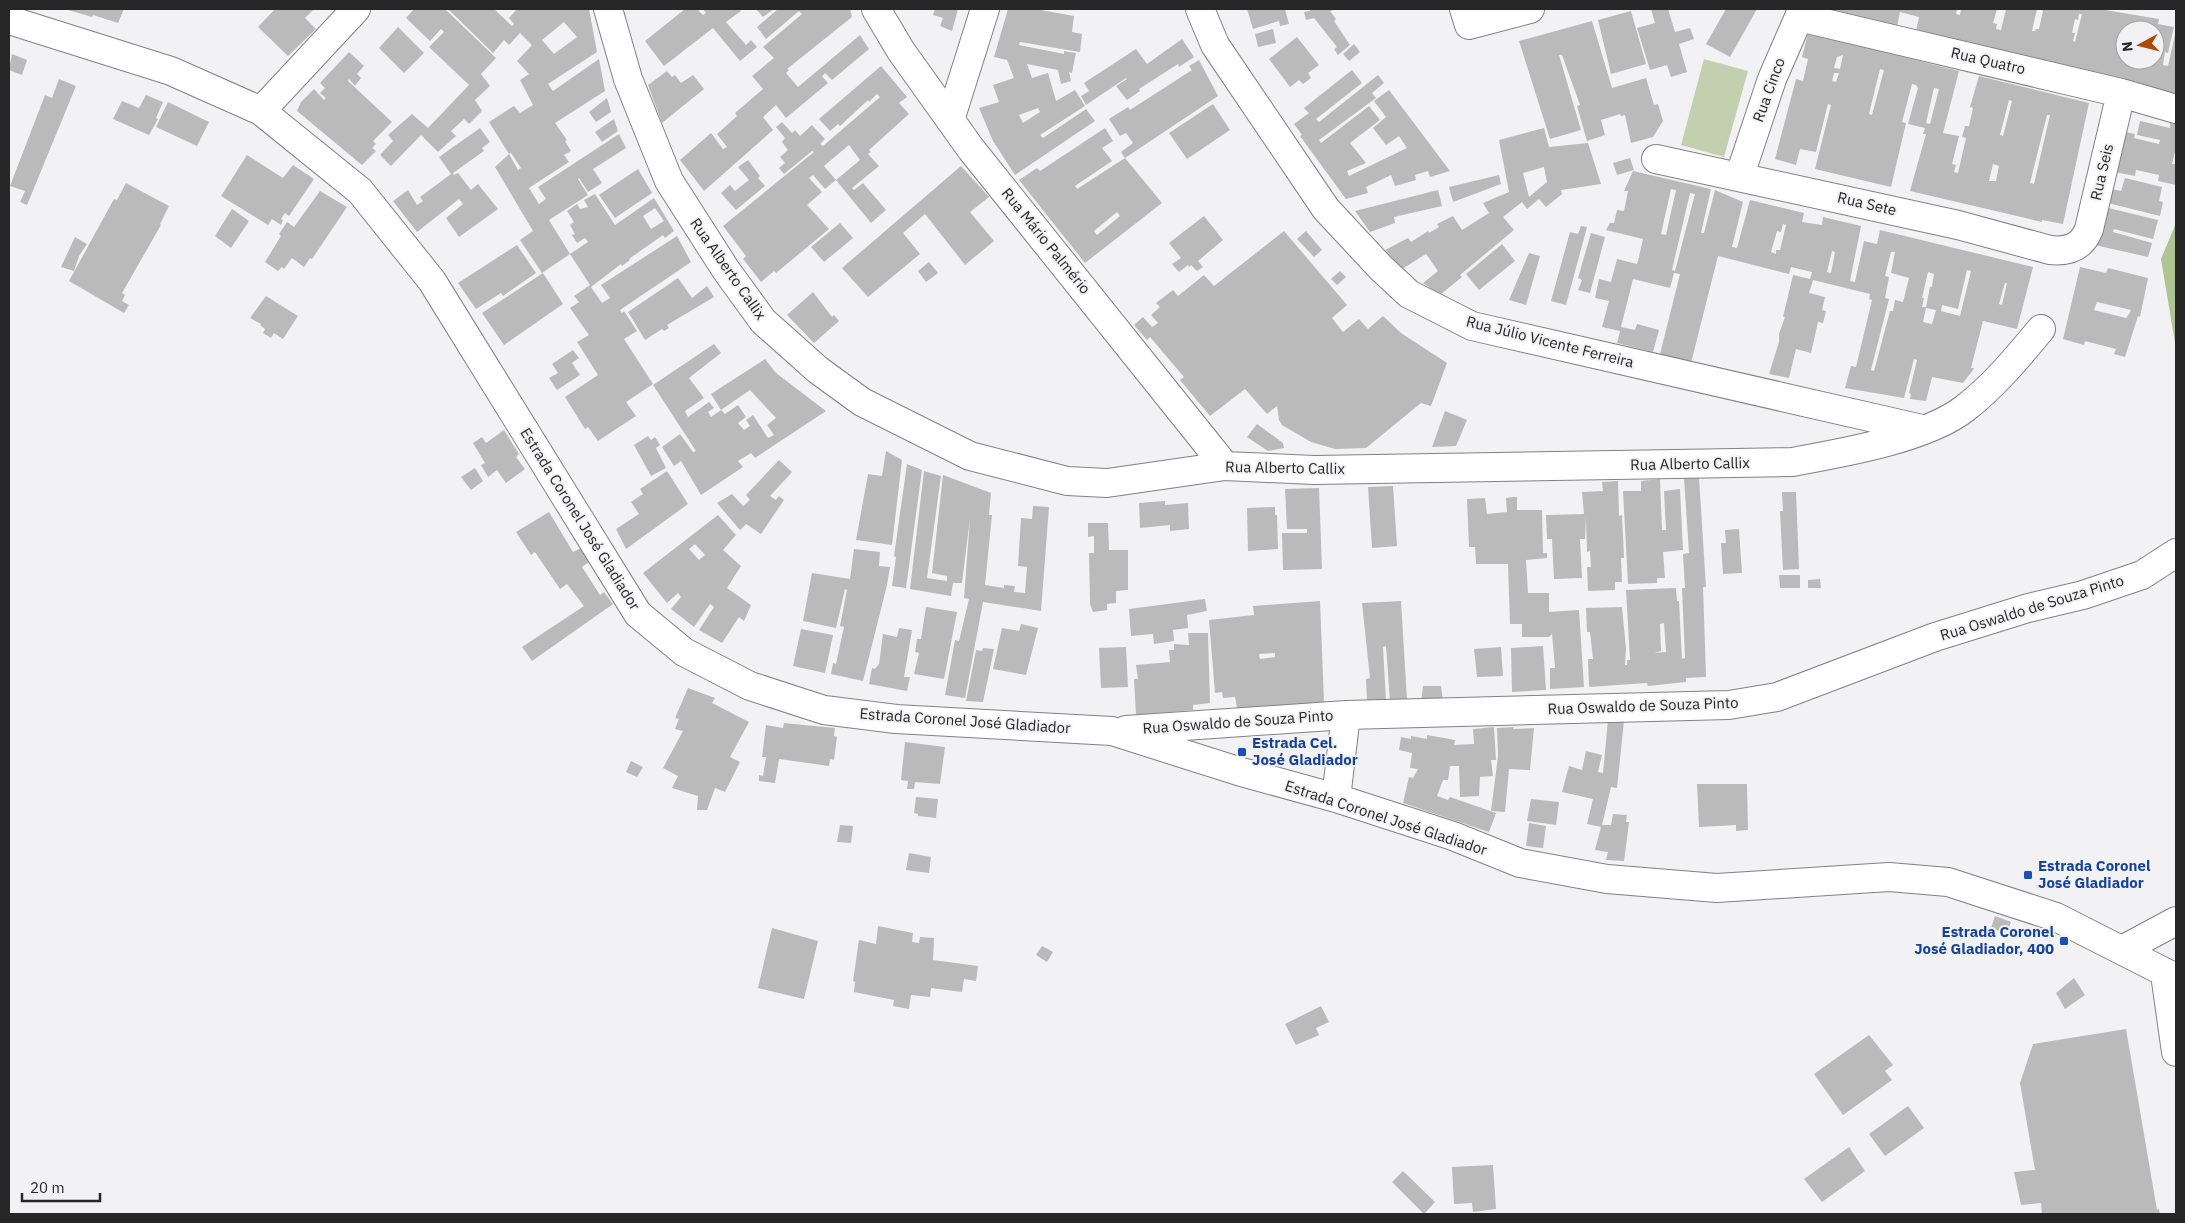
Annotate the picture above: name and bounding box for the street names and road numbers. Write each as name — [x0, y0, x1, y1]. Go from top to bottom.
street label: Rua Quatro — [1949, 43, 2027, 78]
street label: Rua Cinco — [1748, 55, 1789, 125]
street label: Rua Seis — [2086, 142, 2117, 202]
street label: Rua Mário Palmério — [998, 184, 1095, 298]
street label: Rua Sete — [1836, 188, 1899, 220]
street label: Rua Alberto Callix — [686, 214, 771, 324]
street label: Rua Júlio Vicente Ferreira — [1464, 311, 1636, 372]
street label: Estrada Coronel José Gladiador — [516, 424, 645, 614]
street label: Rua Alberto Callix — [1630, 453, 1750, 474]
street label: Rua Alberto Callix — [1225, 457, 1345, 478]
street label: Rua Oswaldo de Souza Pinto — [1938, 570, 2126, 645]
street label: Rua Oswaldo de Souza Pinto — [1547, 693, 1739, 718]
street label: Estrada Coronel José Gladiador — [859, 704, 1072, 737]
street label: Rua Oswaldo de Souza Pinto — [1142, 705, 1334, 738]
street label: Estrada Coronel José Gladiador — [1283, 776, 1490, 859]

